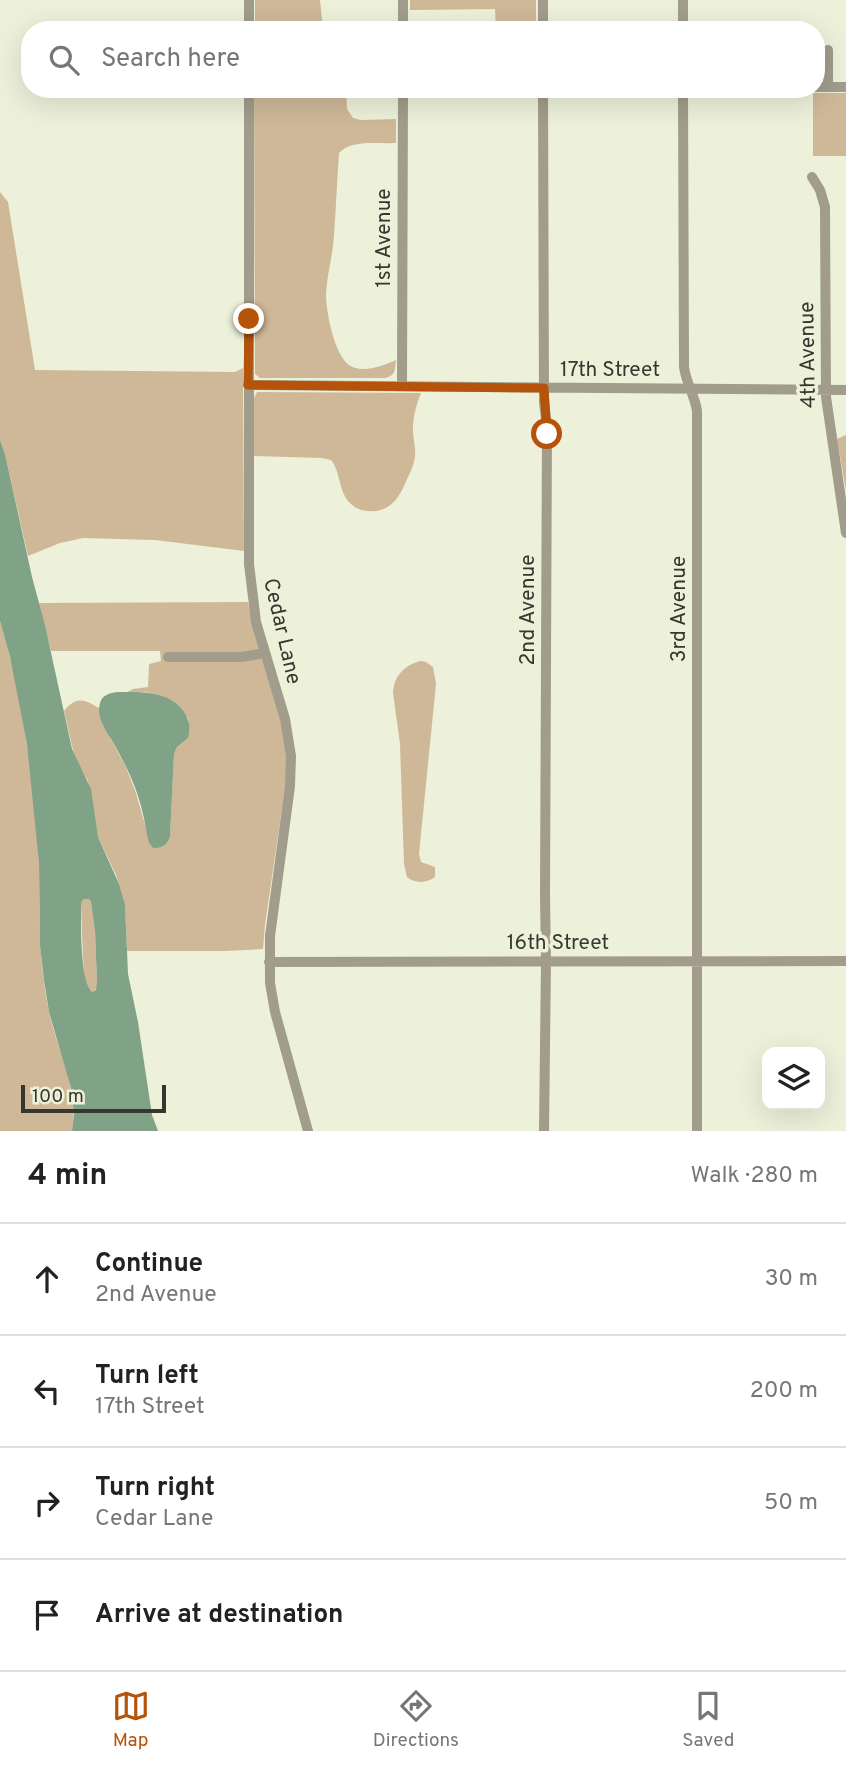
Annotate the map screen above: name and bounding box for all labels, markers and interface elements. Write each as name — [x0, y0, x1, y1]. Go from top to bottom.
search box — [21, 21, 825, 98]
icon: search — [45, 41, 83, 79]
text: Search here — [101, 43, 240, 76]
street label: 1st Avenue — [371, 188, 398, 288]
street label: 4th Avenue — [794, 301, 823, 409]
route end — [233, 303, 264, 334]
street label: 17th Street — [560, 357, 660, 384]
route start — [531, 418, 562, 449]
street label: 2nd Avenue — [515, 554, 542, 666]
street label: 3rd Avenue — [666, 556, 693, 662]
street label: Cedar Lane — [256, 576, 307, 687]
street label: 16th Street — [507, 930, 609, 957]
map controls — [762, 1047, 825, 1110]
button: layers — [762, 1047, 825, 1110]
scale bar — [21, 1082, 166, 1114]
text: 100 m — [32, 1085, 84, 1109]
text: 4 min — [28, 1158, 107, 1195]
text: Walk · 280 m — [691, 1162, 818, 1191]
text: Continue — [95, 1248, 203, 1281]
icon: ahead — [28, 1260, 66, 1298]
text: 30 m — [765, 1265, 818, 1294]
text: 2nd Avenue — [95, 1281, 217, 1310]
text: Turn left — [95, 1360, 199, 1393]
icon: left — [28, 1372, 66, 1410]
text: 200 m — [750, 1377, 818, 1406]
text: 17th Street — [95, 1393, 205, 1422]
text: Turn right — [95, 1472, 215, 1505]
icon: right — [28, 1484, 66, 1522]
text: 50 m — [764, 1489, 818, 1518]
text: Cedar Lane — [95, 1505, 213, 1534]
icon: arrive — [28, 1596, 66, 1634]
text: Arrive at destination — [95, 1599, 343, 1632]
tab: Map — [112, 1687, 150, 1753]
tab: Directions — [373, 1687, 459, 1753]
tab: Saved — [682, 1687, 734, 1753]

